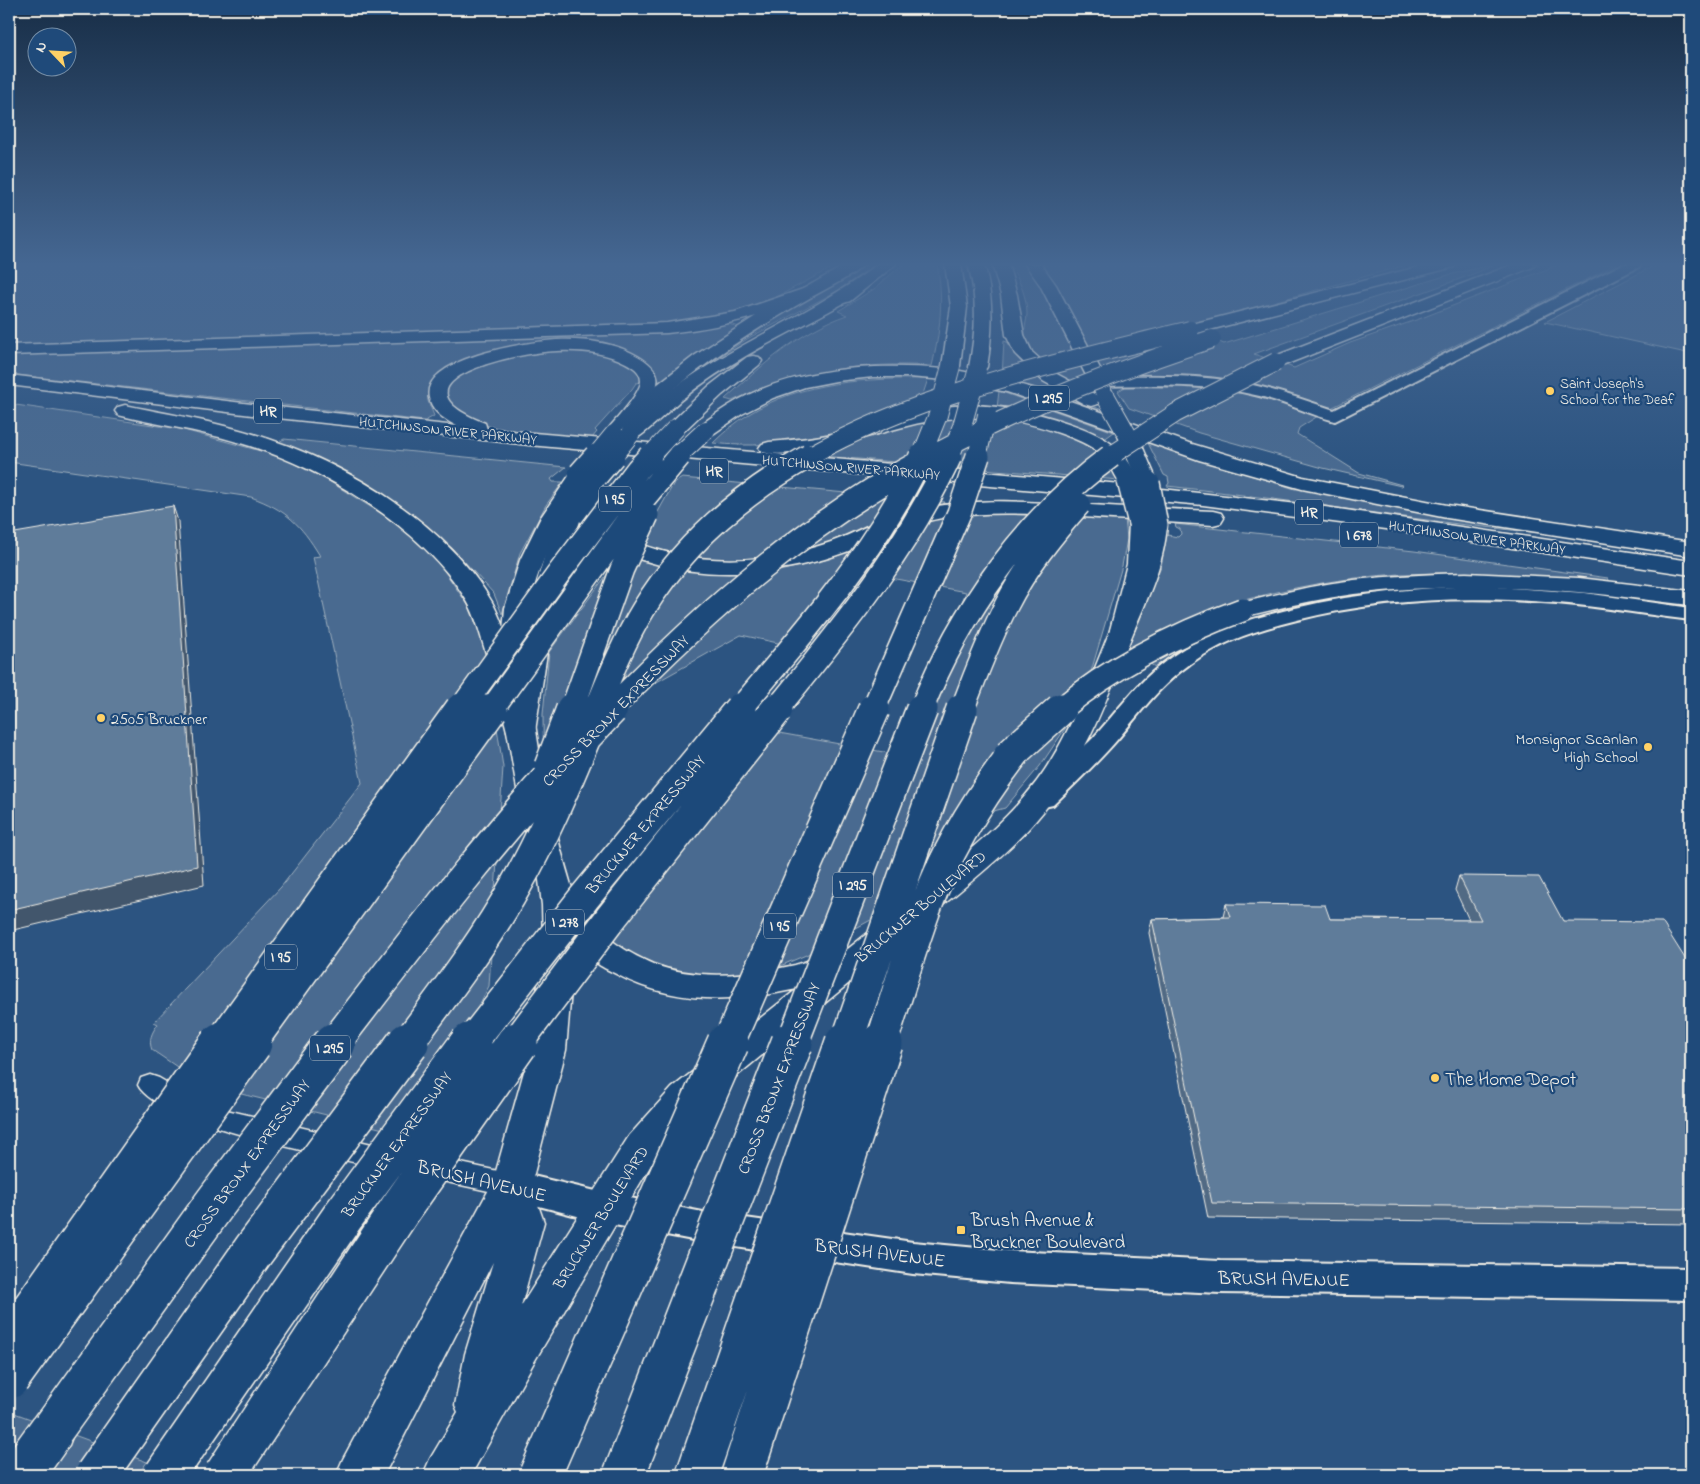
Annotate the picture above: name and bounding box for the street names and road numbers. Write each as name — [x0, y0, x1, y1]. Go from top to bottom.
road number: I 295 — [1029, 386, 1069, 410]
road number: HR — [254, 398, 282, 424]
street label: HUTCHINSON RIVER PARKWAY — [358, 412, 538, 451]
street label: HUTCHINSON RIVER PARKWAY — [761, 450, 941, 487]
road number: HR — [700, 458, 728, 484]
road number: I 95 — [599, 486, 631, 512]
road number: HR — [1295, 500, 1323, 524]
street label: HUTCHINSON RIVER PARKWAY — [1387, 516, 1567, 561]
road number: I 678 — [1340, 522, 1378, 548]
street label: CROSS BRONX EXPRESSWAY — [537, 630, 696, 793]
street label: BRUCKNER EXPRESSWAY — [580, 750, 713, 901]
street label: BRUCKNER BOULEVARD — [850, 845, 992, 970]
road number: I 295 — [833, 872, 873, 898]
road number: I 278 — [546, 910, 584, 934]
road number: I 95 — [764, 914, 796, 938]
road number: I 95 — [265, 944, 297, 970]
street label: CROSS BRONX EXPRESSWAY — [732, 979, 828, 1178]
road number: I 295 — [310, 1036, 350, 1060]
street label: BRUCKNER EXPRESSWAY — [336, 1067, 459, 1224]
street label: CROSS BRONX EXPRESSWAY — [178, 1074, 317, 1253]
street label: BRUCKNER BOULEVARD — [547, 1142, 655, 1295]
street label: BRUSH AVENUE — [413, 1154, 549, 1210]
street label: BRUSH AVENUE — [812, 1233, 947, 1276]
street label: BRUSH AVENUE — [1217, 1266, 1350, 1295]

